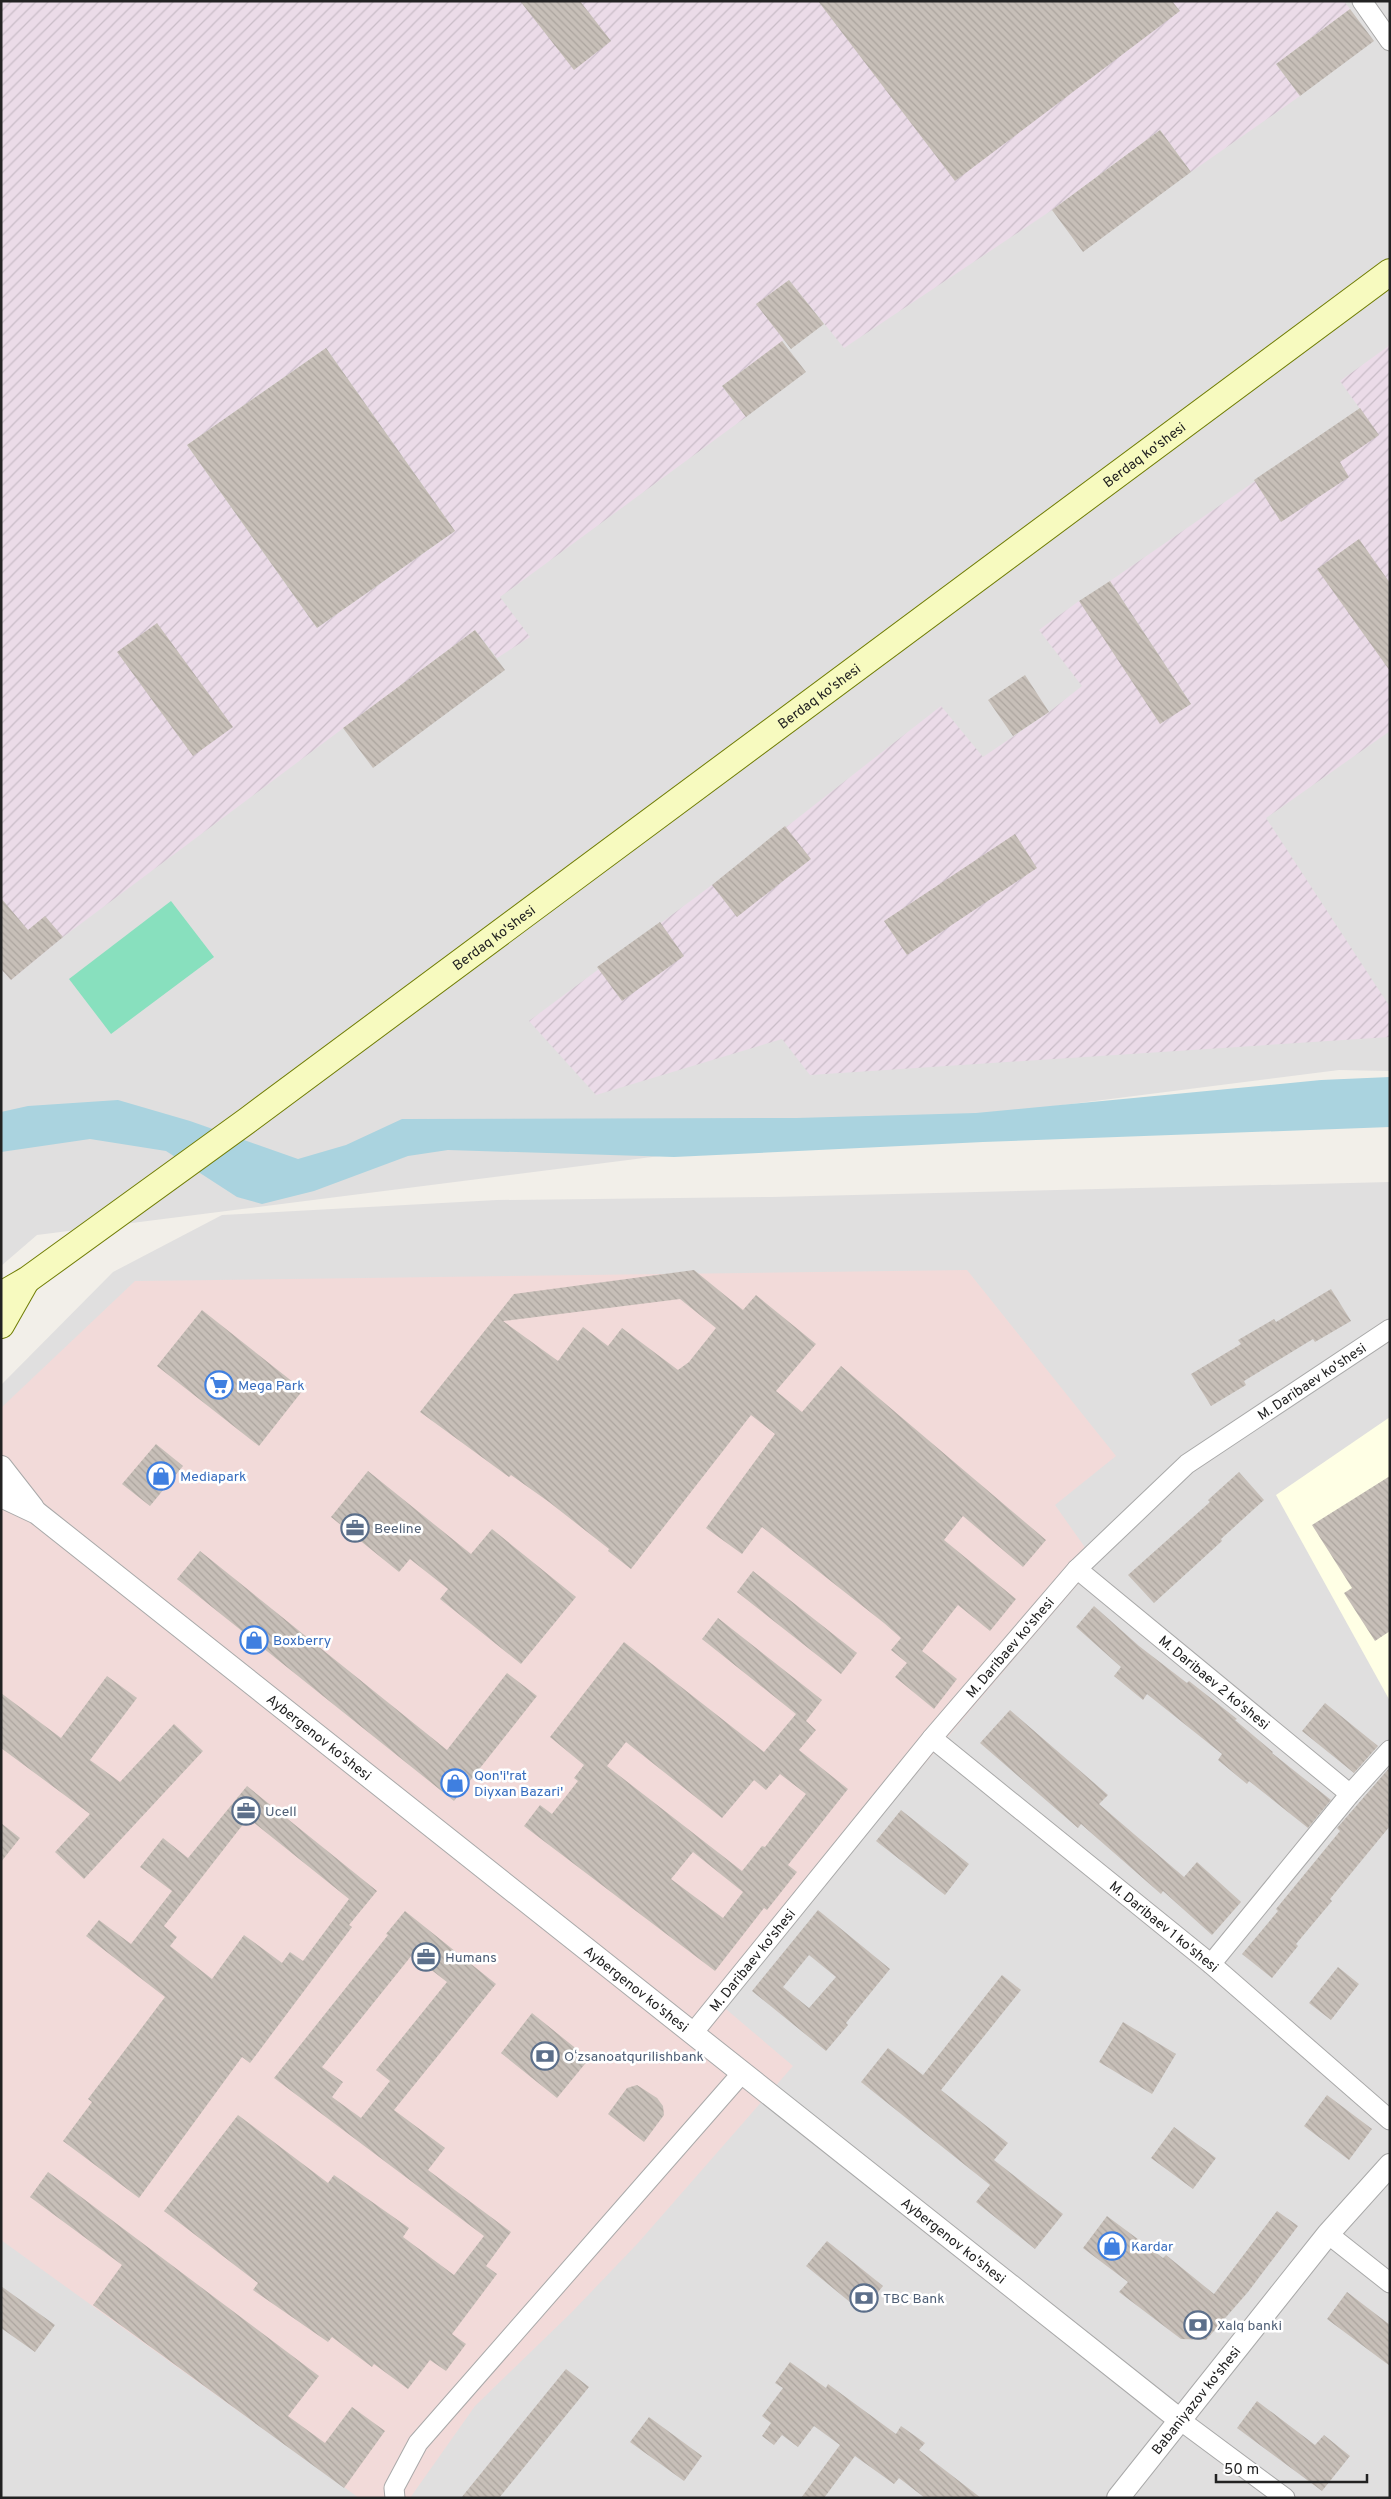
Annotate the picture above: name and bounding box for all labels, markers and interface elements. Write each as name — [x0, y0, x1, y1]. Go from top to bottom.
street label: Berdaq ko'shesi — [1100, 420, 1190, 492]
street label: Berdaq ko'shesi — [775, 661, 865, 734]
street label: Berdaq ko'shesi — [450, 902, 539, 975]
street label: M. Daribaev ko'shesi — [1255, 1340, 1370, 1425]
supermarket icon: Mega Park — [204, 1370, 234, 1400]
place label: Mega Park — [238, 1378, 305, 1395]
shop icon: Mediapark — [146, 1461, 176, 1491]
place label: Mediapark — [180, 1469, 247, 1486]
office icon: Beeline — [340, 1513, 370, 1543]
place label: Beeline — [374, 1521, 421, 1538]
street label: M. Daribaev ko'shesi — [963, 1595, 1059, 1702]
shop icon: Boxberry — [239, 1625, 269, 1655]
place label: Boxberry — [273, 1633, 331, 1650]
street label: M. Daribaev 2 ko'shesi — [1154, 1633, 1272, 1734]
street label: Aybergenov ko'shesi — [262, 1691, 374, 1785]
shop icon: Qon'i'rat Diyxan Bazari' — [440, 1768, 470, 1798]
place label: Qon'i'rat Diyxan Bazari' — [474, 1768, 563, 1801]
office icon: Ucell — [231, 1796, 261, 1826]
place label: Ucell — [265, 1804, 297, 1821]
street label: M. Daribaev 1 ko'shesi — [1105, 1878, 1221, 1977]
street label: M. Daribaev ko'shesi — [707, 1906, 800, 2016]
office icon: Humans — [411, 1942, 441, 1972]
street label: Aybergenov ko'shesi — [580, 1943, 691, 2037]
place label: Humans — [445, 1950, 497, 1967]
bank icon: Oʻzsanoatqurilishbank — [530, 2041, 560, 2071]
place label: Oʻzsanoatqurilishbank — [564, 2049, 704, 2066]
street label: Aybergenov ko'shesi — [897, 2195, 1009, 2288]
shop icon: Kardar — [1097, 2231, 1127, 2261]
place label: Kardar — [1131, 2239, 1174, 2256]
bank icon: TBC Bank — [849, 2283, 879, 2313]
place label: TBC Bank — [883, 2291, 945, 2308]
bank icon: Xalq banki — [1183, 2310, 1213, 2340]
place label: Xalq banki — [1217, 2318, 1282, 2335]
street label: Babaniyazov ko‘shesi — [1149, 2344, 1245, 2459]
scale bar — [1216, 2452, 1367, 2484]
text: 50 m — [1224, 2461, 1259, 2480]

